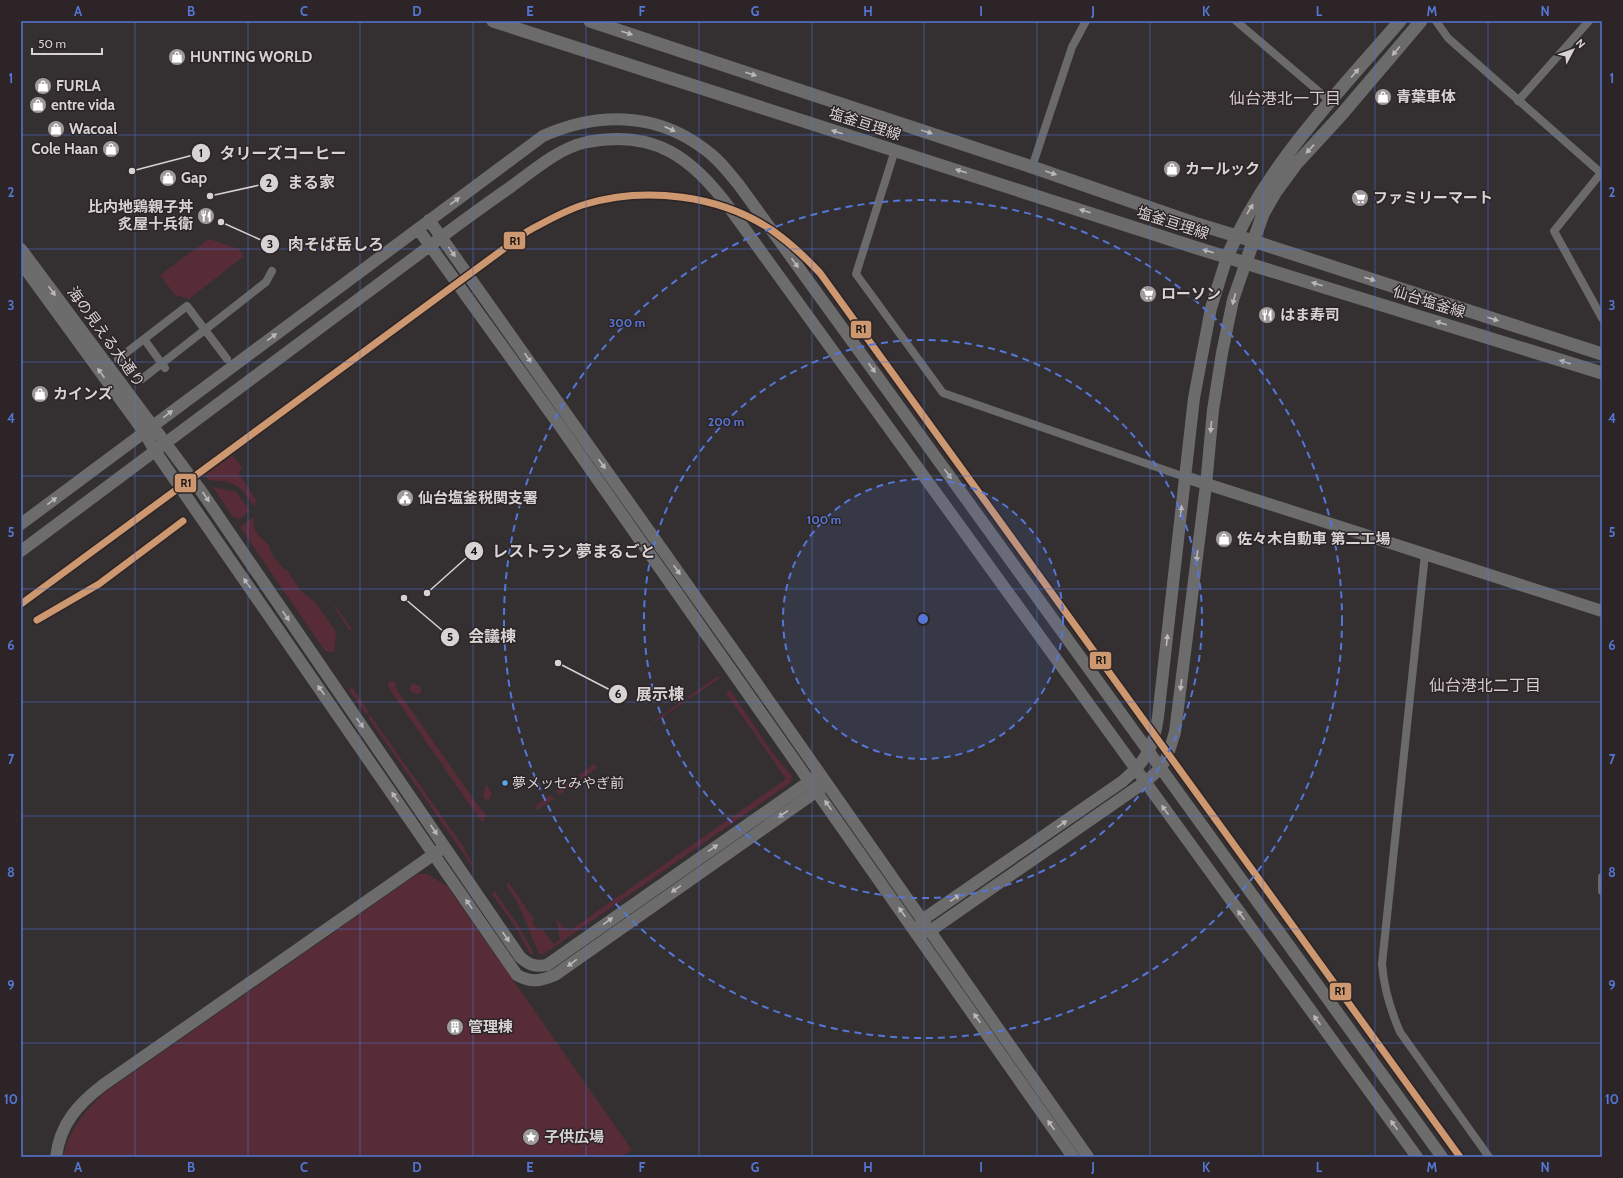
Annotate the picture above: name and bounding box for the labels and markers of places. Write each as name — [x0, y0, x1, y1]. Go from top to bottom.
shop icon: HUNTING WORLD — [167, 47, 187, 67]
place label: HUNTING WORLD — [190, 48, 312, 66]
shop icon: FURLA — [33, 76, 53, 96]
place label: FURLA — [56, 77, 102, 95]
shop icon: 青葉車体 — [1373, 87, 1393, 107]
place label: 青葉車体 — [1396, 88, 1456, 106]
shop icon: entre vida — [28, 95, 48, 115]
place label: entre vida — [51, 96, 116, 114]
shop icon: Wacoal — [46, 119, 66, 139]
place label: Wacoal — [69, 120, 117, 138]
shop icon: Cole Haan — [101, 139, 121, 159]
callout: タリーズコーヒー — [191, 139, 355, 167]
place label: Cole Haan — [31, 140, 98, 158]
shop icon: カールック — [1162, 159, 1182, 179]
place label: カールック — [1185, 160, 1260, 178]
shop icon: Gap — [158, 168, 178, 188]
place label: Gap — [181, 169, 207, 187]
callout: まる家 — [259, 169, 343, 197]
supermarket icon: ファミリーマート — [1350, 188, 1370, 208]
place label: ファミリーマート — [1373, 189, 1493, 207]
place label: 比内地鶏親子丼 炙屋十兵衛 — [88, 198, 193, 233]
restaurant icon: 比内地鶏親子丼 炙屋十兵衛 — [196, 206, 216, 226]
callout: 肉そば岳しろ — [260, 230, 392, 258]
supermarket icon: ローソン — [1138, 284, 1158, 304]
place label: ローソン — [1161, 285, 1221, 303]
restaurant icon: はま寿司 — [1257, 305, 1277, 325]
place label: はま寿司 — [1280, 306, 1340, 324]
shop icon: カインズ — [30, 384, 50, 404]
place label: カインズ — [53, 385, 113, 403]
public building icon: 仙台塩釜税関支署 — [395, 488, 415, 508]
place label: 仙台塩釜税関支署 — [418, 489, 538, 507]
shop icon: 佐々木自動車 第二工場 — [1214, 529, 1234, 549]
place label: 佐々木自動車 第二工場 — [1237, 530, 1390, 548]
callout: レストラン 夢まるごと — [464, 537, 663, 565]
centre of rings — [916, 612, 930, 626]
callout: 会議棟 — [440, 623, 524, 651]
callout: 展示棟 — [608, 680, 692, 708]
place label: 夢メッセみやぎ前 — [512, 774, 624, 792]
marker: 夢メッセみやぎ前 — [500, 778, 510, 788]
building icon: 管理棟 — [445, 1017, 465, 1037]
place label: 管理棟 — [468, 1018, 513, 1036]
place icon: 子供広場 — [521, 1127, 541, 1147]
place label: 子供広場 — [544, 1128, 604, 1146]

